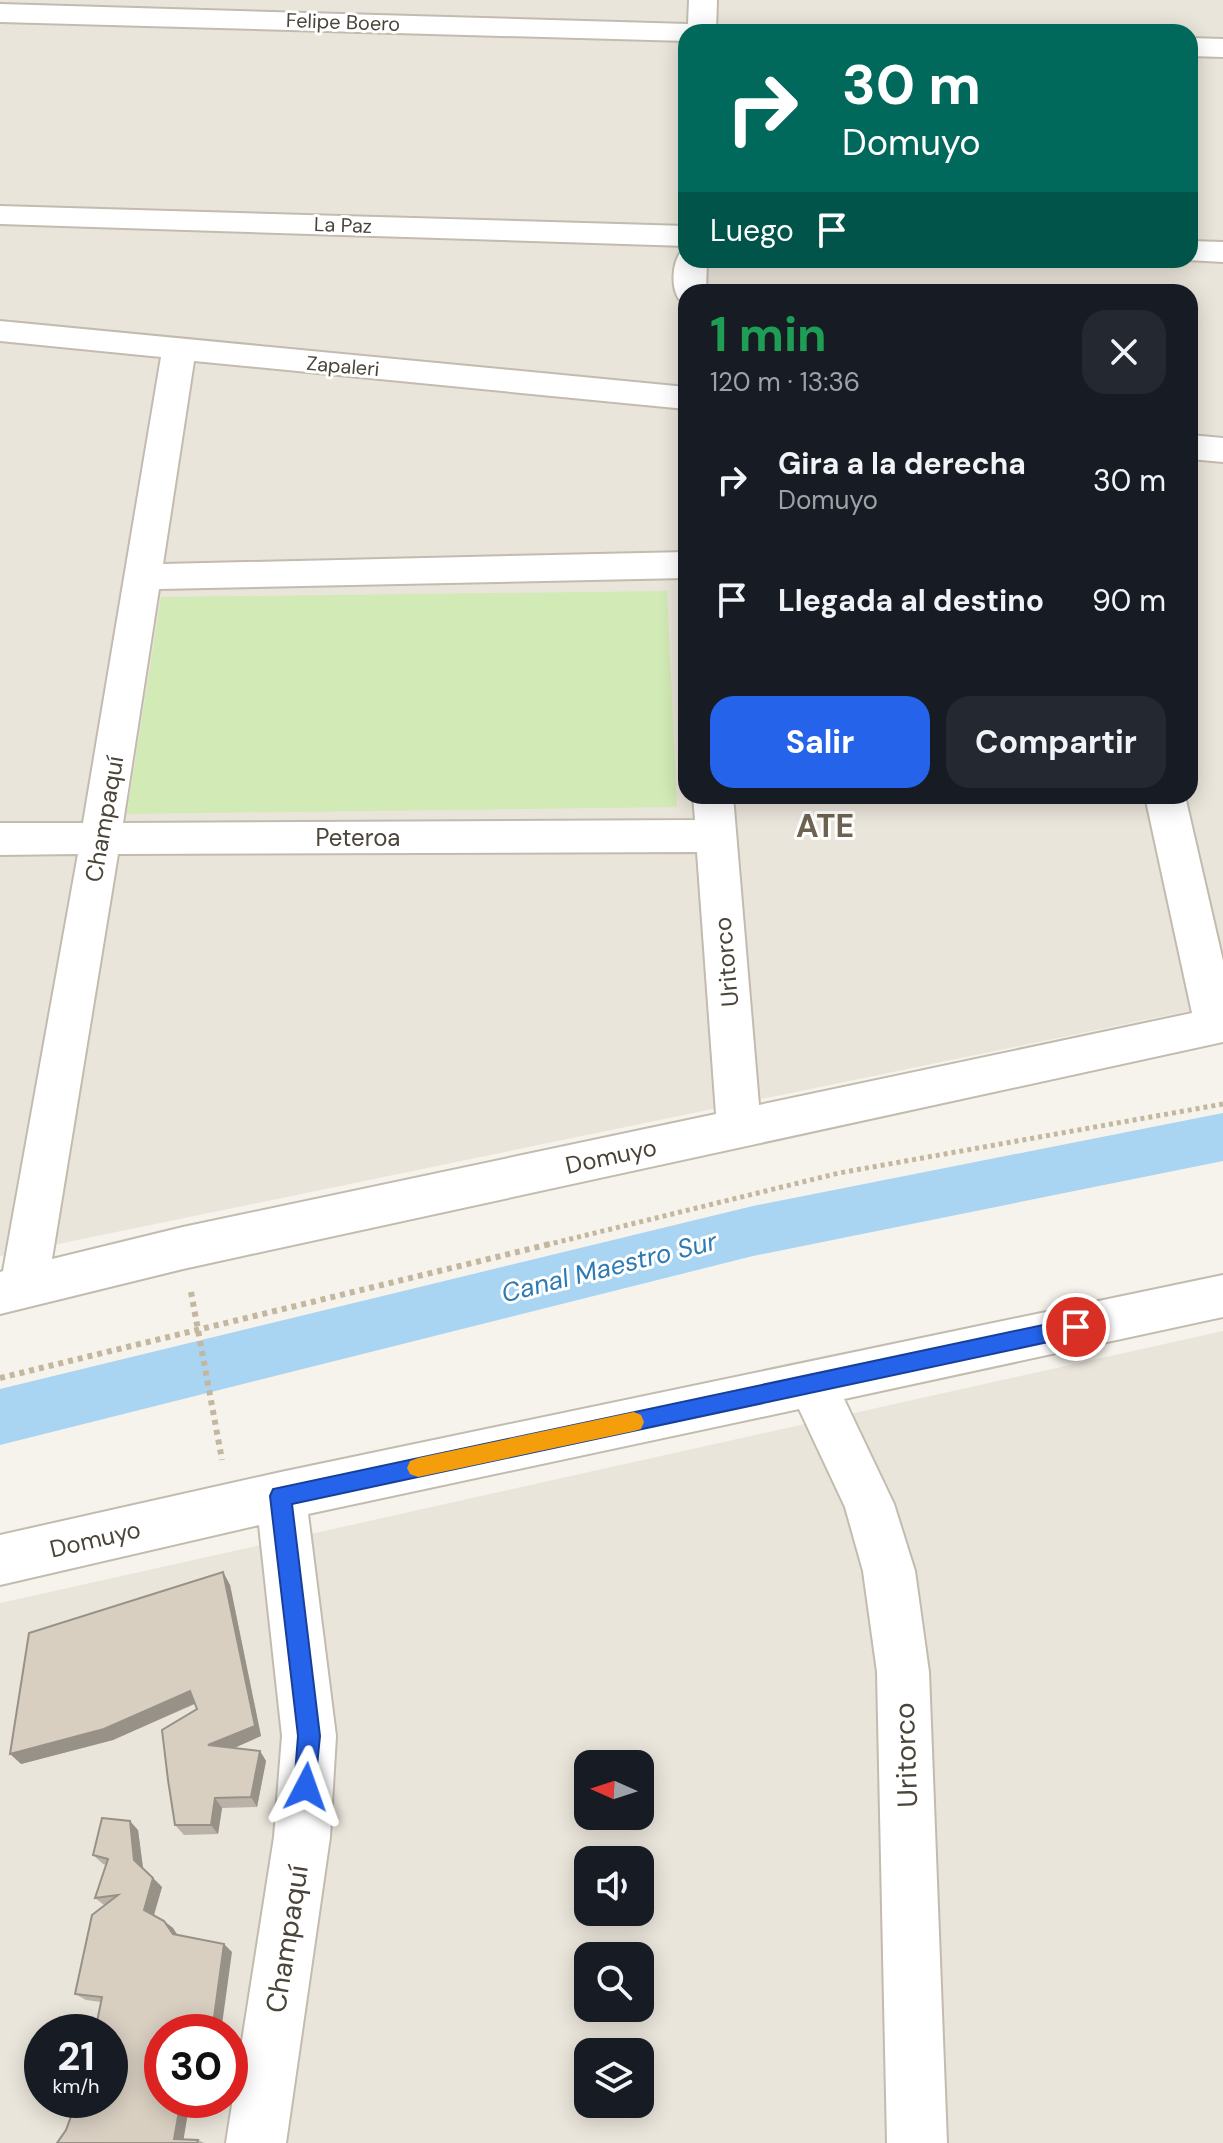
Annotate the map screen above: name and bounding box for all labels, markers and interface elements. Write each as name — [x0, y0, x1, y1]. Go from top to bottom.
street label: Felipe Boero — [285, 7, 401, 37]
text: 30 m — [842, 48, 981, 121]
icon: right — [710, 56, 814, 160]
text: Domuyo — [842, 119, 981, 166]
icon: arrive — [810, 208, 854, 252]
street label: La Paz — [314, 211, 372, 239]
text: Luego — [710, 211, 794, 250]
text: 1 min — [710, 303, 827, 366]
button: close — [1082, 310, 1166, 394]
street label: Zapaleri — [305, 350, 381, 382]
text: 120 m · 13:36 — [710, 365, 860, 399]
text: Gira a la derecha — [778, 444, 1026, 483]
icon: right — [710, 458, 754, 502]
text: 30 m — [1093, 461, 1166, 500]
text: Domuyo — [778, 483, 878, 517]
icon: arrive — [710, 578, 754, 622]
text: Llegada al destino — [778, 581, 1044, 620]
text: 90 m — [1092, 581, 1166, 620]
button: Salir — [710, 696, 930, 788]
button: Compartir — [946, 696, 1166, 788]
street label: Champaquí — [78, 753, 130, 885]
district label: ATE — [796, 805, 854, 847]
street label: Peteroa — [316, 822, 400, 853]
street label: Uritorco — [707, 916, 745, 1008]
street label: Domuyo — [563, 1131, 659, 1181]
water label: Canal Maestro Sur — [498, 1223, 722, 1310]
pin — [1042, 1293, 1110, 1361]
icon: arrive — [1054, 1305, 1098, 1349]
street label: Domuyo — [47, 1514, 143, 1564]
street label: Uritorco — [886, 1702, 926, 1808]
position arrow — [264, 1745, 348, 1829]
north arrow — [574, 1750, 654, 1830]
map controls — [574, 1750, 654, 2118]
button: sound — [574, 1846, 654, 1926]
street label: Champaquí — [257, 1862, 317, 2015]
button: search — [574, 1942, 654, 2022]
speed limit sign: 30 — [144, 2014, 248, 2118]
text: 21 — [57, 2030, 95, 2082]
button: layers — [574, 2038, 654, 2118]
text: km/h — [52, 2073, 100, 2099]

